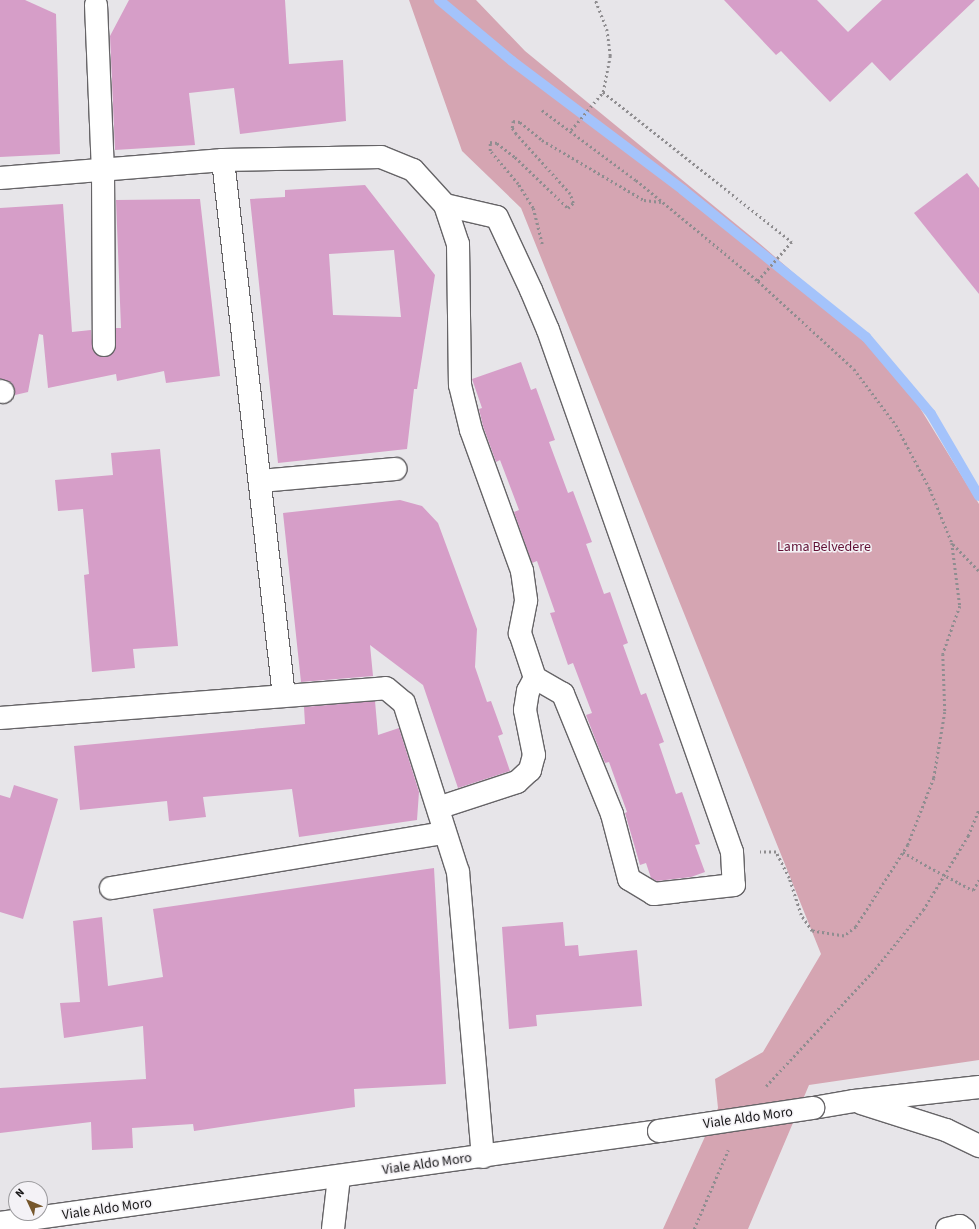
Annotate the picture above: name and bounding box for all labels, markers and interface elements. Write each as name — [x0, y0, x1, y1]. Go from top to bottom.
park label: Lama Belvedere — [777, 539, 871, 555]
street label: Viale Aldo Moro — [702, 1103, 794, 1133]
street label: Viale Aldo Moro — [381, 1149, 473, 1179]
north arrow — [8, 1181, 48, 1221]
text: N — [12, 1185, 28, 1201]
street label: Viale Aldo Moro — [61, 1194, 153, 1224]

